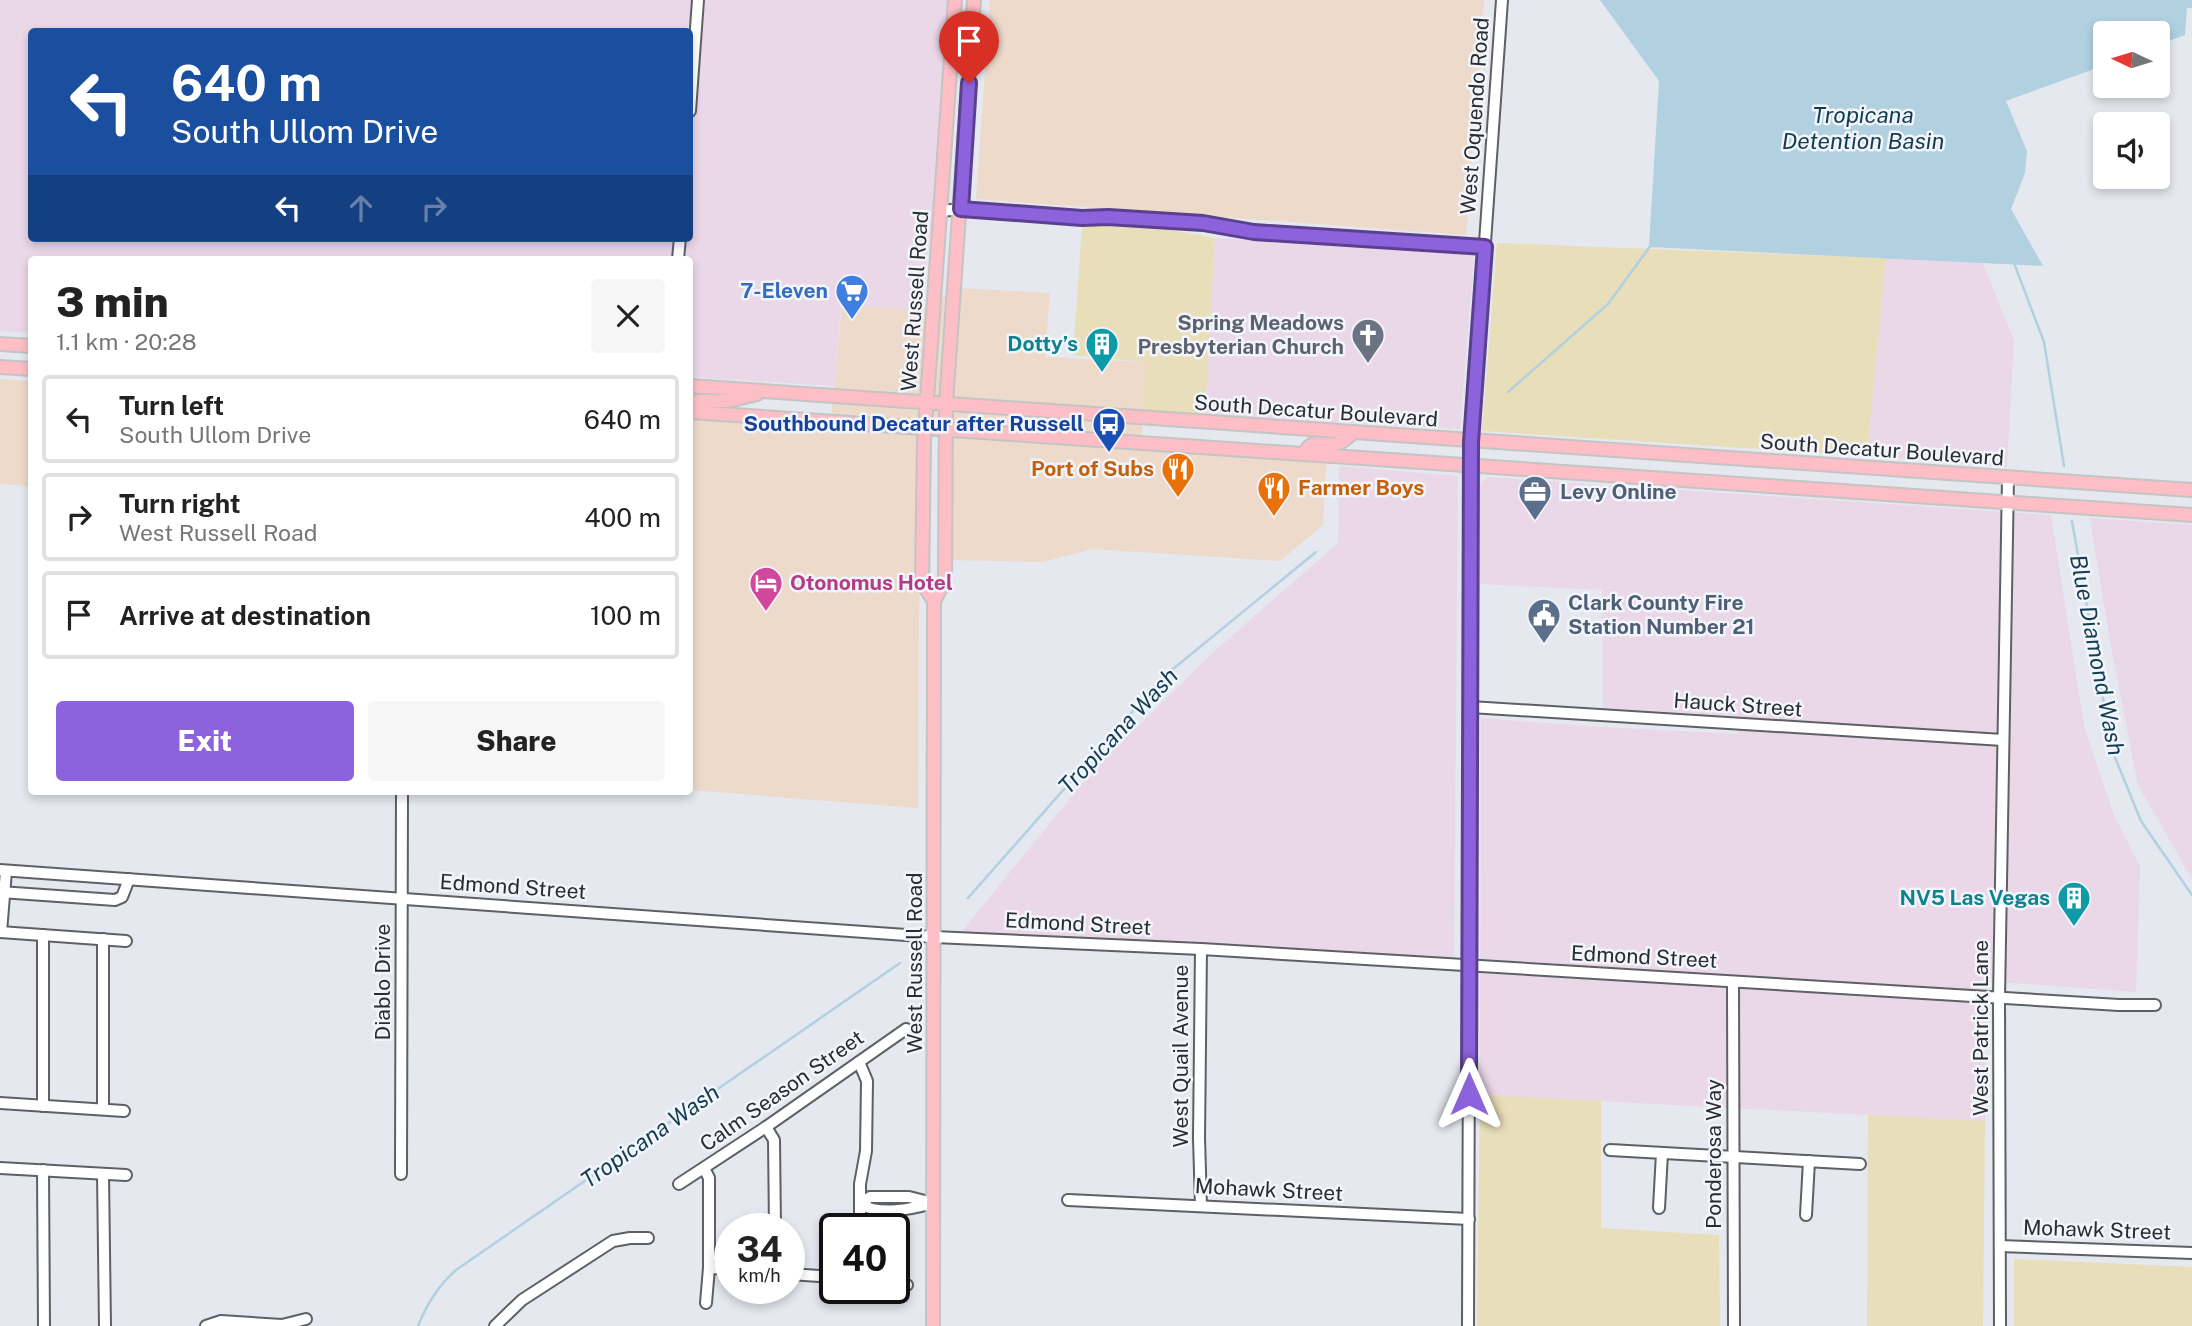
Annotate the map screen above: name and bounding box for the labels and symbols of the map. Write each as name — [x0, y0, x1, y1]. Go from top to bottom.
pin — [939, 11, 999, 83]
street label: West Oquendo Road — [1455, 17, 1494, 215]
north arrow — [2093, 21, 2170, 98]
water label: Tropicana Detention Basin — [1782, 101, 1944, 154]
street label: West Russell Road — [896, 210, 933, 392]
supermarket icon: 7-Eleven — [833, 272, 871, 321]
place label: 7-Eleven — [740, 278, 828, 303]
place label: Spring Meadows Presbyterian Church — [1137, 310, 1344, 359]
church icon: Spring Meadows Presbyterian Church — [1349, 316, 1387, 365]
building icon: Dotty’s — [1083, 325, 1121, 374]
place label: Dotty’s — [1007, 331, 1078, 356]
street label: South Decatur Boulevard — [1193, 390, 1439, 431]
bus stop icon: Southbound Decatur after Russell — [1090, 405, 1128, 454]
place label: Southbound Decatur after Russell — [743, 411, 1084, 436]
street label: South Decatur Boulevard — [1759, 429, 2005, 470]
restaurant icon: Port of Subs — [1159, 450, 1197, 499]
place label: Port of Subs — [1031, 456, 1154, 481]
restaurant icon: Farmer Boys — [1255, 469, 1293, 518]
office icon: Levy Online — [1516, 473, 1554, 522]
place label: Farmer Boys — [1298, 475, 1424, 500]
place label: Levy Online — [1560, 479, 1677, 504]
water label: Blue Diamond Wash — [2065, 552, 2130, 758]
hotel icon: Otonomus Hotel — [747, 564, 785, 613]
place label: Otonomus Hotel — [790, 570, 953, 595]
place label: Clark County Fire Station Number 21 — [1568, 590, 1754, 639]
public building icon: Clark County Fire Station Number 21 — [1525, 596, 1563, 645]
water label: Tropicana Wash — [1052, 662, 1183, 799]
street label: Hauck Street — [1673, 688, 1803, 721]
street label: Edmond Street — [439, 869, 587, 904]
street label: West Russell Road — [902, 872, 927, 1054]
building icon: NV5 Las Vegas — [2055, 879, 2093, 928]
place label: NV5 Las Vegas — [1900, 885, 2050, 910]
street label: Edmond Street — [1004, 907, 1152, 940]
street label: Diablo Drive — [370, 924, 395, 1040]
street label: Edmond Street — [1570, 940, 1718, 973]
street label: West Patrick Lane — [1968, 940, 1993, 1116]
street label: West Quail Avenue — [1168, 965, 1193, 1148]
street label: Calm Season Street — [695, 1025, 868, 1156]
position arrow — [1432, 1057, 1506, 1131]
water label: Tropicana Wash — [575, 1078, 724, 1193]
street label: Ponderosa Way — [1701, 1079, 1726, 1229]
street label: Mohawk Street — [1194, 1173, 1344, 1206]
speed limit sign: 40 — [819, 1213, 910, 1304]
street label: Mohawk Street — [2022, 1214, 2172, 1245]

